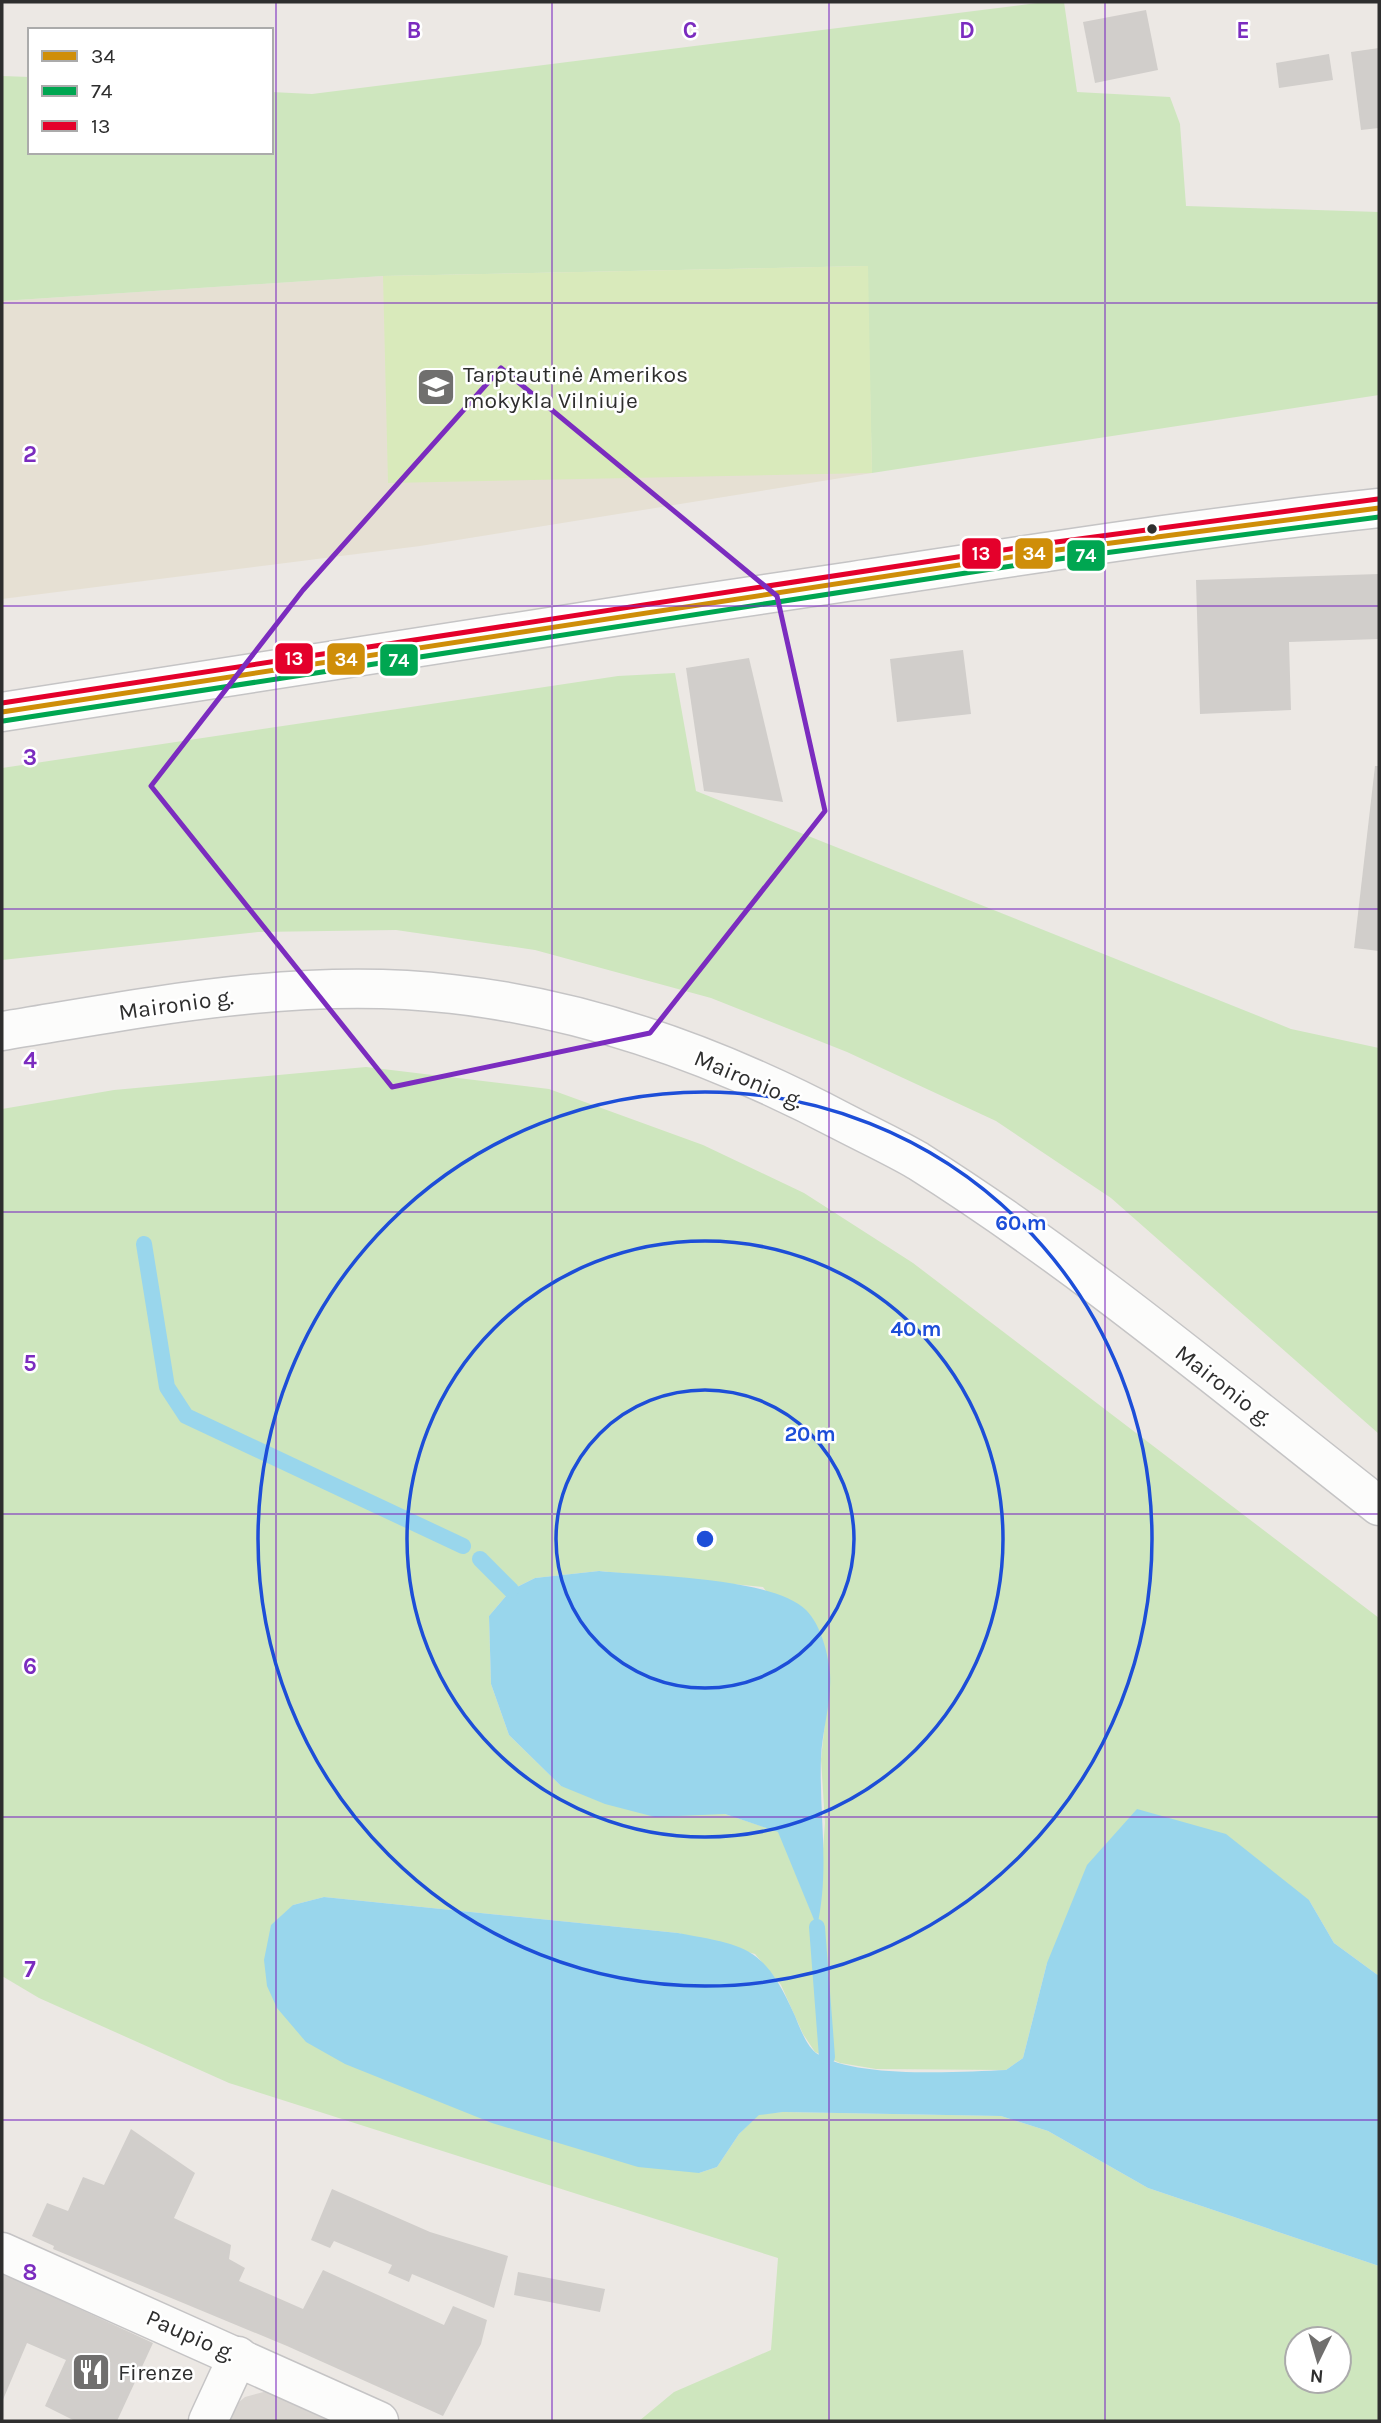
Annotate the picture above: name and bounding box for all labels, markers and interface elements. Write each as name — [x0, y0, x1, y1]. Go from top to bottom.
text: B — [407, 17, 421, 44]
text: C — [683, 17, 697, 44]
text: D — [959, 17, 975, 44]
text: E — [1236, 17, 1250, 44]
legend — [28, 28, 273, 154]
text: 34 — [91, 44, 115, 68]
text: 74 — [91, 79, 113, 103]
text: 13 — [91, 114, 110, 138]
place label: Tarptautinė Amerikos mokykla Vilniuje — [463, 361, 688, 414]
school or university icon: Tarptautinė Amerikos mokykla Vilniuje — [415, 366, 457, 408]
text: 2 — [23, 441, 37, 468]
unlabelled marker — [1145, 522, 1159, 536]
line badge: 13 — [961, 537, 1002, 570]
line badge: 34 — [1014, 537, 1054, 570]
line badge: 74 — [1066, 539, 1106, 572]
text: 13 — [972, 543, 990, 565]
text: 34 — [1022, 543, 1046, 565]
text: 74 — [1076, 545, 1097, 567]
line badge: 13 — [274, 642, 314, 675]
line badge: 34 — [326, 642, 366, 676]
line badge: 74 — [379, 643, 419, 677]
text: 13 — [285, 648, 303, 670]
text: 34 — [334, 649, 358, 671]
text: 74 — [389, 650, 410, 672]
text: 3 — [23, 744, 37, 771]
street label: Maironio g. — [117, 983, 235, 1026]
street label: Maironio g. — [690, 1044, 807, 1115]
text: 4 — [23, 1047, 37, 1074]
text: 60 m — [995, 1211, 1047, 1235]
text: 40 m — [890, 1317, 942, 1341]
street label: Maironio g. — [1170, 1339, 1278, 1432]
text: 5 — [23, 1350, 37, 1377]
text: 20 m — [784, 1422, 836, 1446]
centre of rings — [693, 1527, 717, 1551]
text: 6 — [23, 1653, 37, 1680]
text: 7 — [24, 1956, 36, 1983]
text: 8 — [23, 2259, 37, 2286]
street label: Paupio g. — [142, 2304, 240, 2367]
north arrow — [1283, 2325, 1353, 2395]
restaurant icon: Firenze — [70, 2351, 112, 2393]
place label: Firenze — [118, 2359, 194, 2386]
text: N — [1309, 2364, 1324, 2387]

